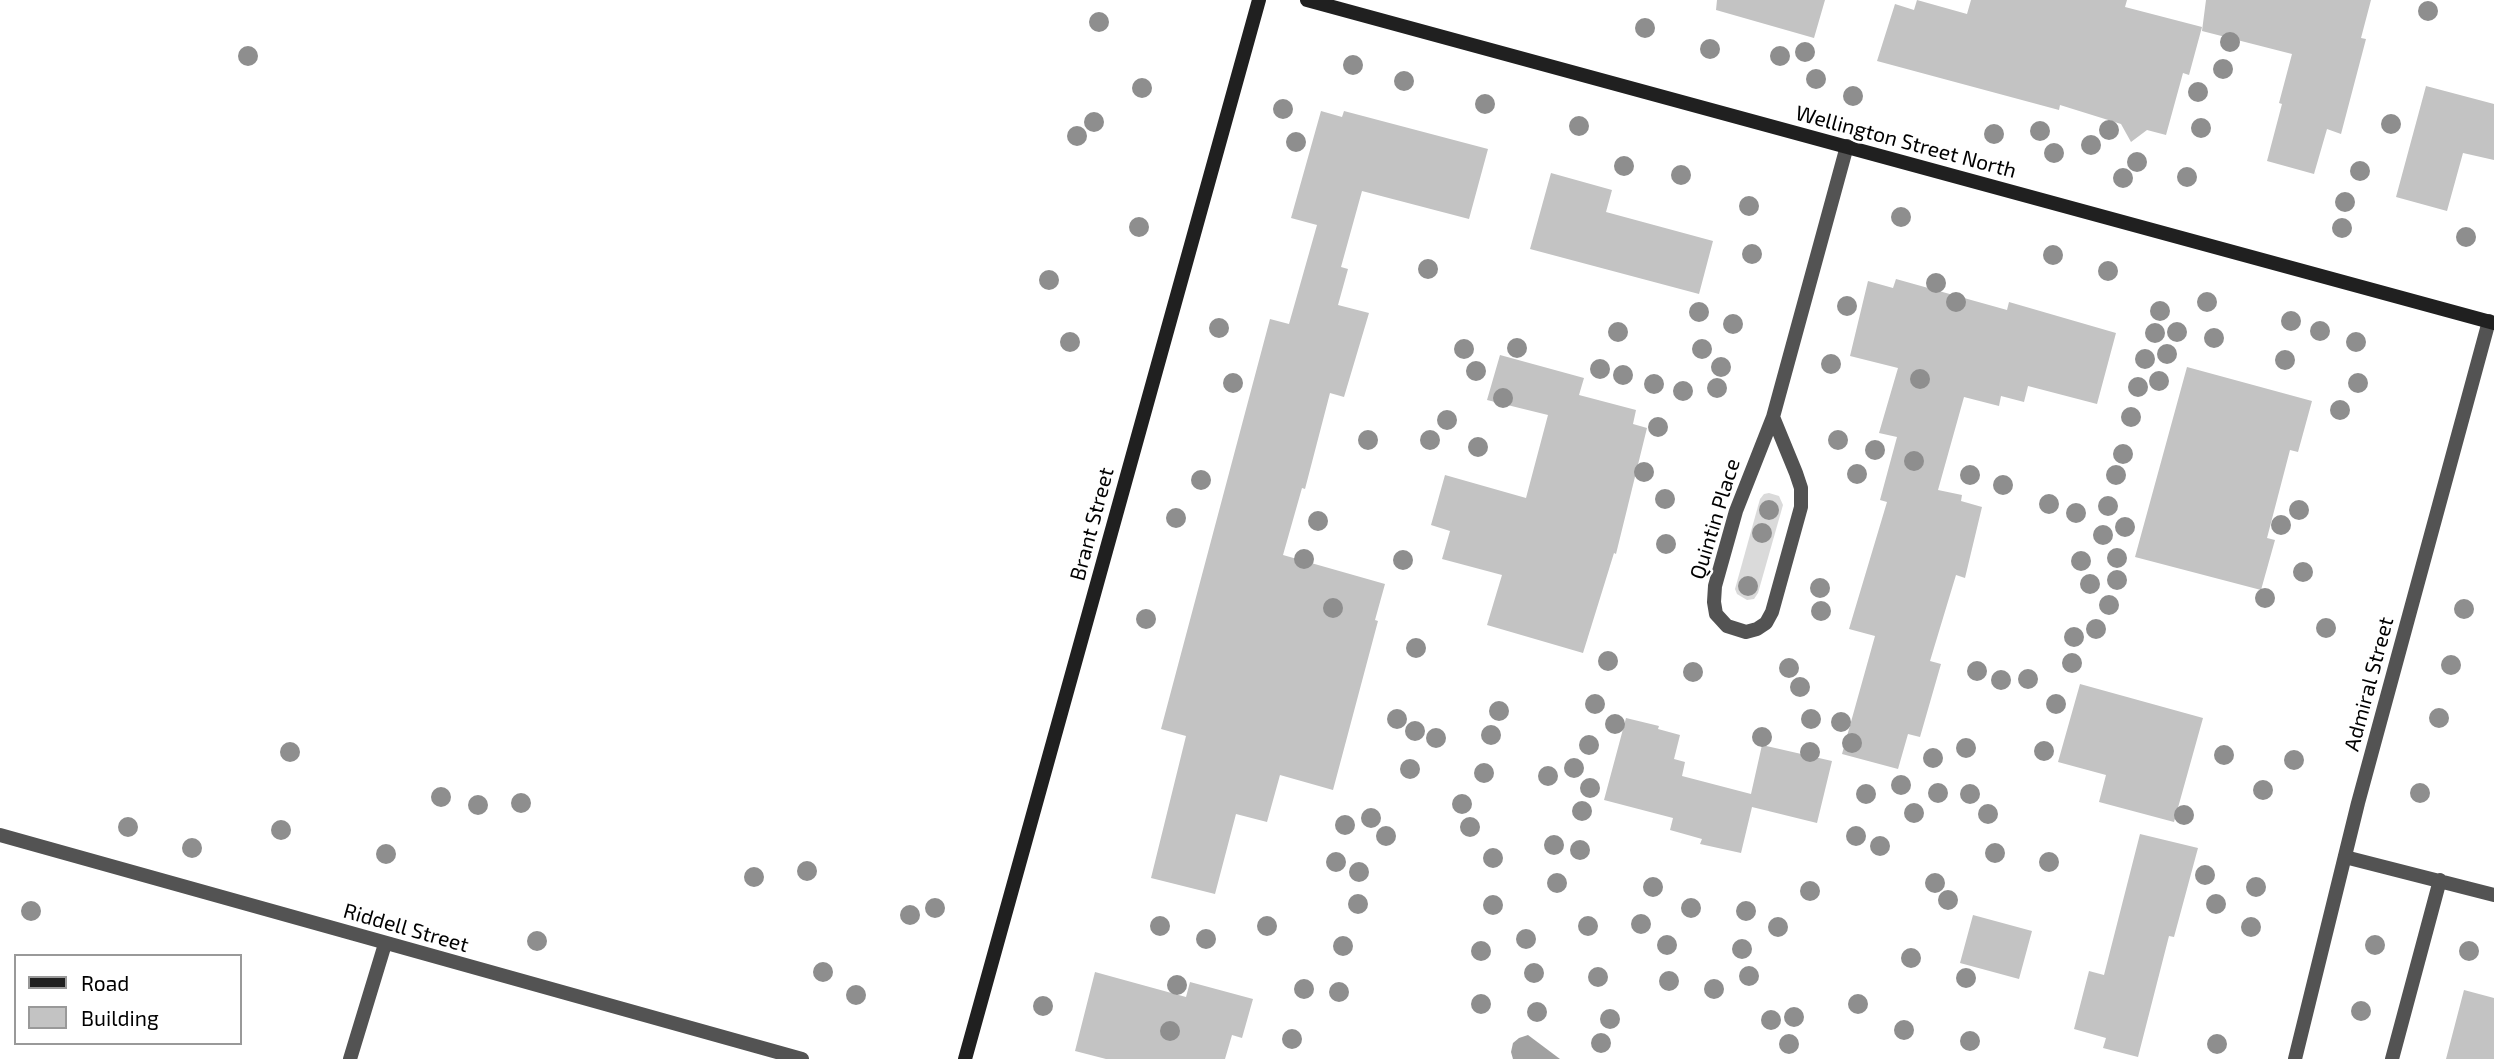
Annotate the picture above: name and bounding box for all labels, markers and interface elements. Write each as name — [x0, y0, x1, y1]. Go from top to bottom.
street label: Wellington Street North — [1793, 100, 2019, 184]
street label: Quintin Place — [1685, 456, 1745, 582]
street label: Brant Street — [1065, 465, 1119, 583]
street label: Admiral Street — [2339, 614, 2399, 754]
street label: Riddell Street — [341, 898, 471, 958]
legend — [14, 954, 242, 1045]
text: Road — [81, 970, 129, 995]
text: Building — [81, 1005, 159, 1030]

